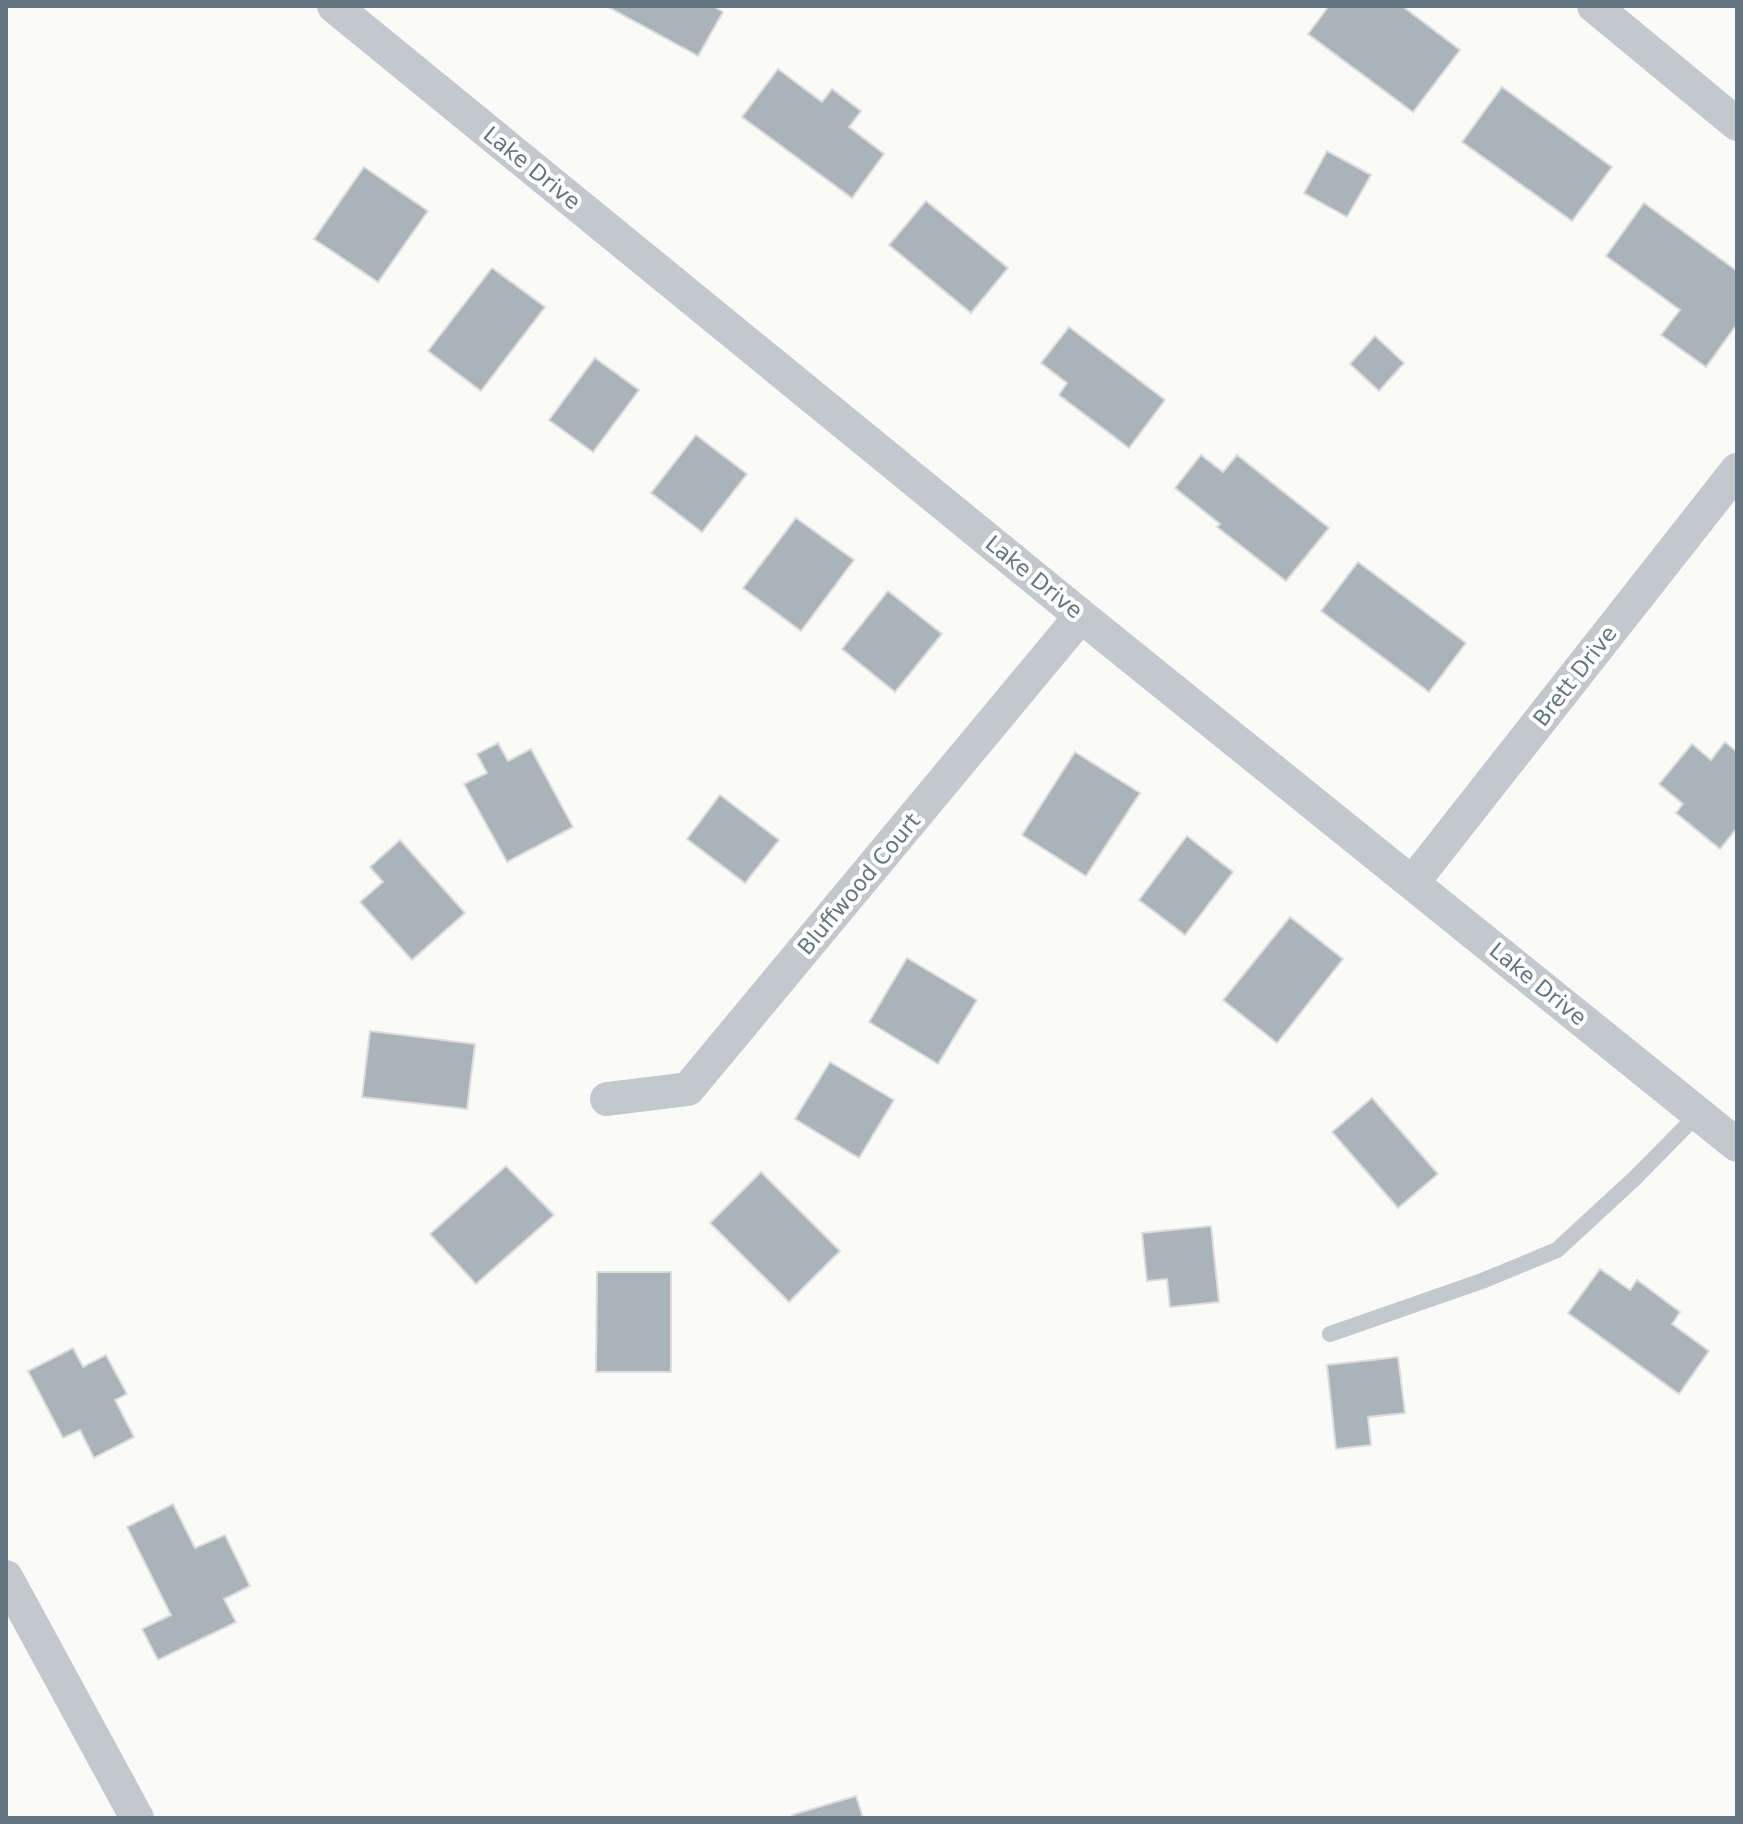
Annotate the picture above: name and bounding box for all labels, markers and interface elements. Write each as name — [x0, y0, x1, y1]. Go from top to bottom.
street label: Lake Drive — [479, 122, 585, 214]
street label: Lake Drive — [981, 531, 1087, 623]
street label: Brett Drive — [1528, 621, 1622, 731]
street label: Bluffwood Court — [793, 808, 926, 960]
street label: Lake Drive — [1485, 938, 1591, 1030]

